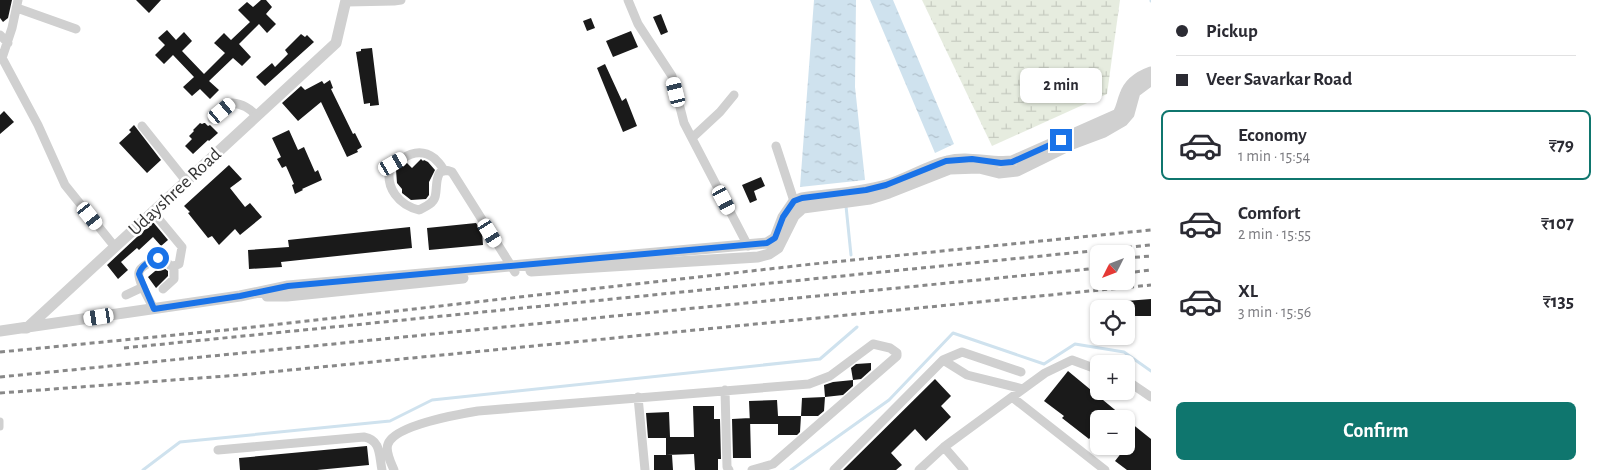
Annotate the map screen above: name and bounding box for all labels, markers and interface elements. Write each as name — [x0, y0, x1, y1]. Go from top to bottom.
text: Pickup — [1206, 22, 1258, 41]
callout: 2 min — [1020, 68, 1102, 102]
text: Veer Savarkar Road — [1206, 70, 1352, 89]
car — [665, 76, 686, 108]
text: 2 min — [1043, 77, 1079, 93]
car — [205, 96, 238, 126]
icon: car — [1178, 123, 1223, 168]
text: Economy — [1238, 126, 1307, 145]
route end — [1050, 129, 1072, 151]
text: ₹79 — [1549, 136, 1574, 155]
street label: Udayshree Road — [125, 144, 225, 240]
text: 1 min · 15:54 — [1238, 148, 1310, 164]
car — [376, 150, 409, 178]
car — [710, 183, 737, 217]
car — [74, 200, 105, 232]
icon: car — [1178, 201, 1223, 246]
text: Comfort — [1238, 204, 1300, 223]
text: ₹107 — [1541, 214, 1574, 233]
car — [475, 216, 504, 250]
text: 2 min · 15:55 — [1238, 226, 1311, 242]
north arrow — [1090, 245, 1135, 290]
map controls — [1090, 245, 1135, 455]
route start — [147, 247, 169, 269]
icon: car — [1178, 279, 1223, 324]
text: XL — [1238, 282, 1258, 301]
text: ₹135 — [1543, 292, 1574, 311]
button: locate — [1090, 300, 1135, 345]
text: 3 min · 15:56 — [1238, 304, 1311, 320]
car — [83, 307, 114, 327]
button: + — [1090, 355, 1135, 400]
button: Confirm — [1176, 402, 1576, 460]
button: − — [1090, 410, 1135, 455]

